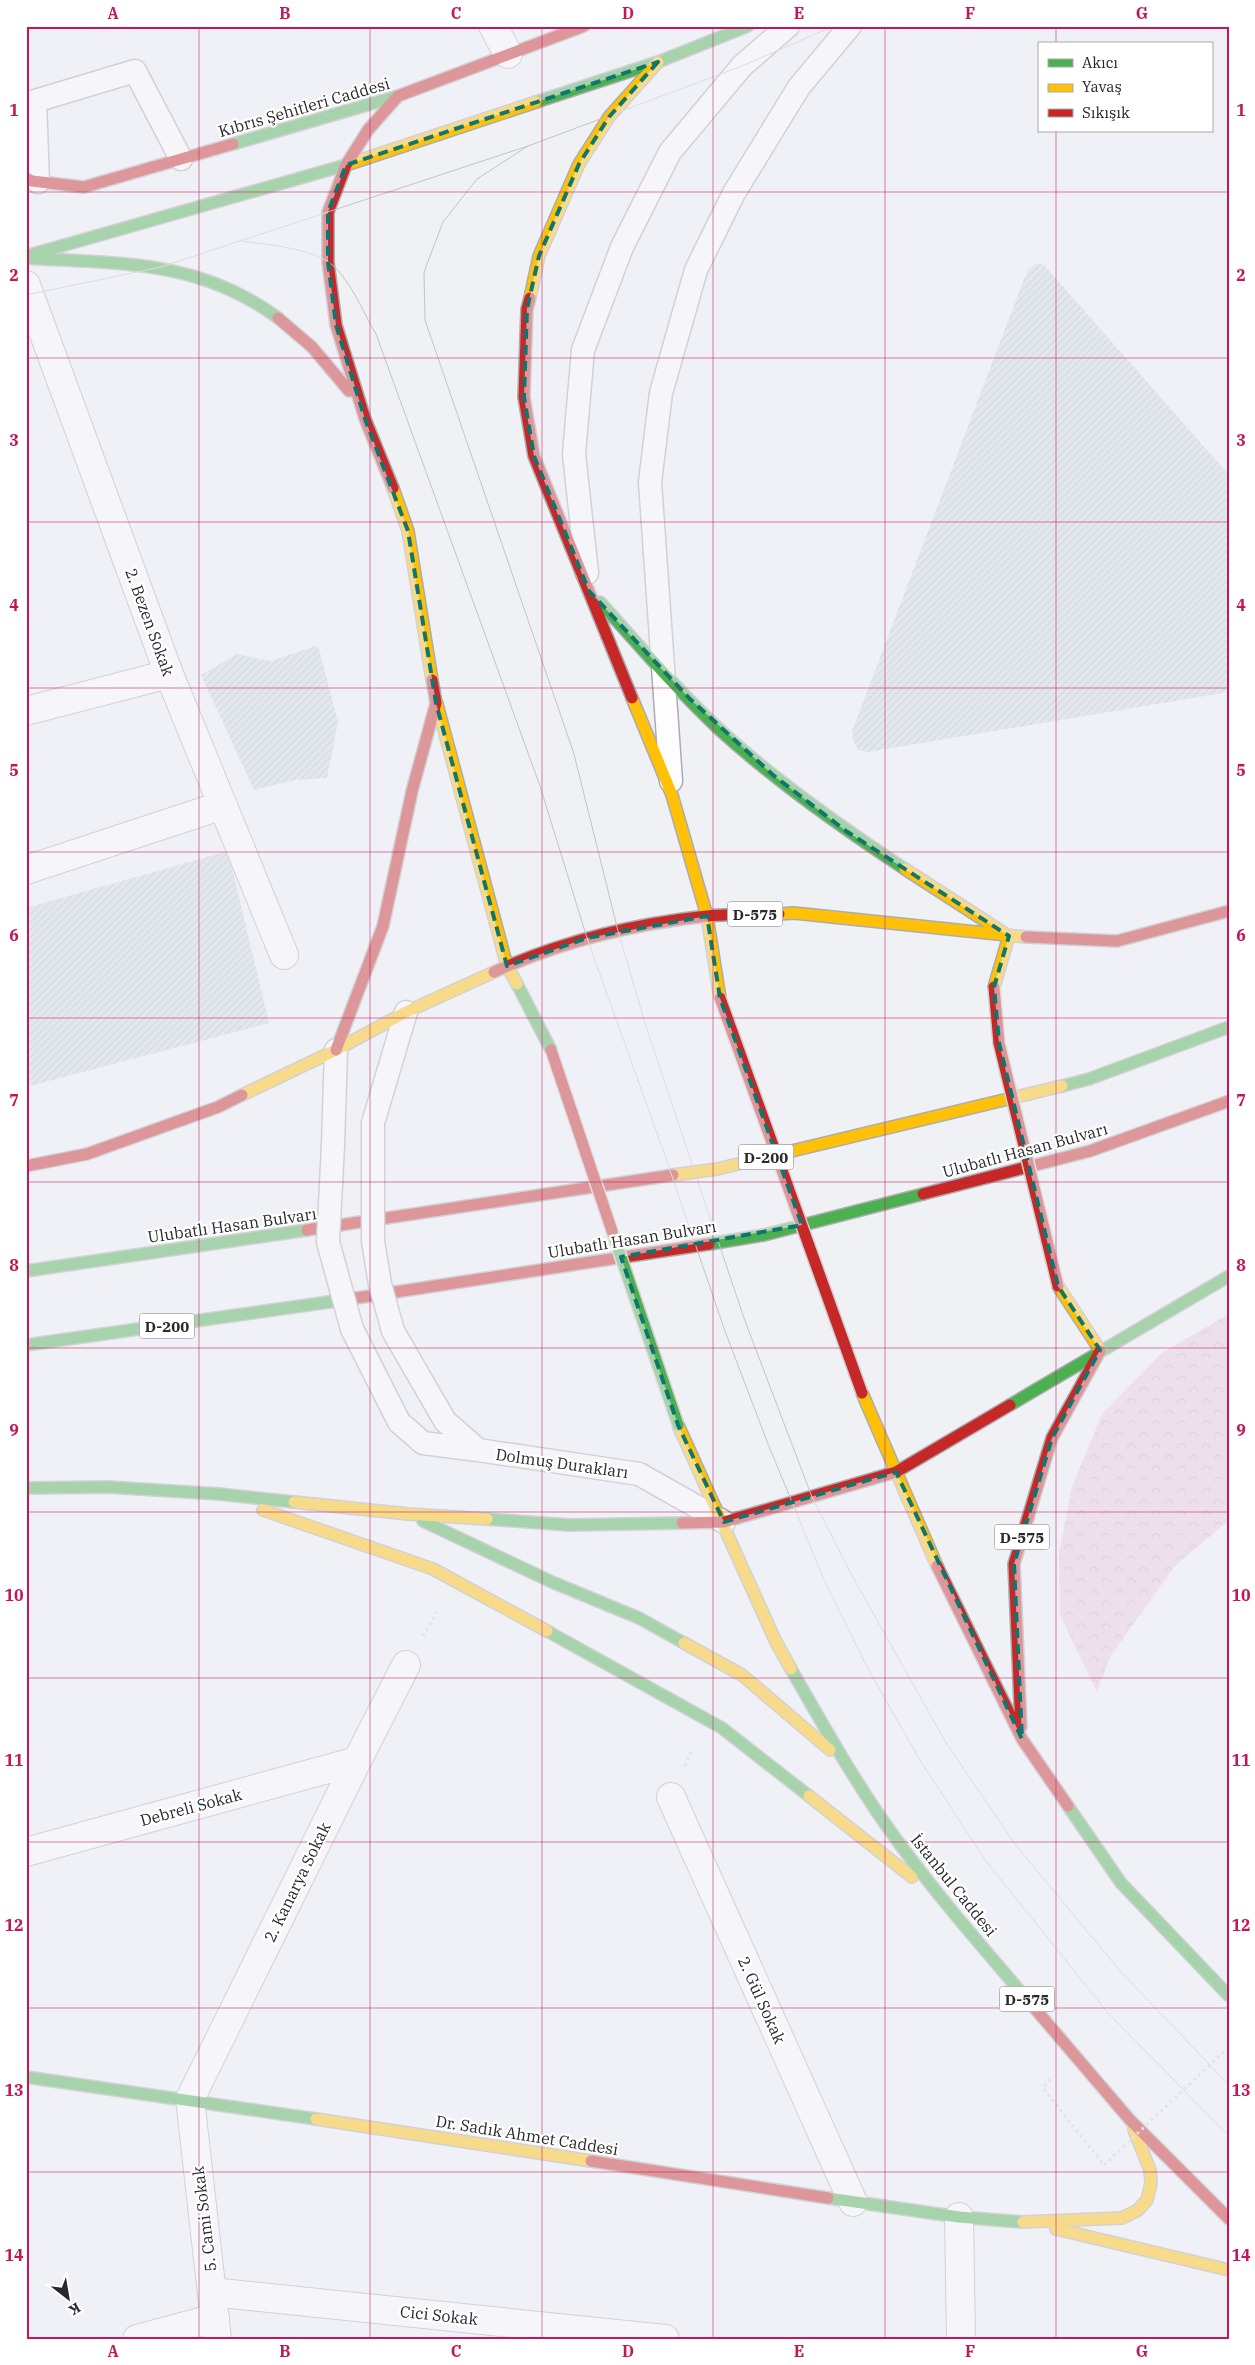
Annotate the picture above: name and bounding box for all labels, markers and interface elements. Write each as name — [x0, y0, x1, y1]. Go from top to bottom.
text: A — [107, 3, 119, 23]
text: B — [279, 3, 291, 23]
text: C — [451, 3, 461, 23]
text: D — [622, 3, 634, 23]
text: E — [794, 3, 804, 23]
text: F — [965, 3, 975, 23]
text: G — [1136, 3, 1148, 23]
legend — [1038, 42, 1212, 132]
text: Akıcı — [1082, 53, 1118, 72]
street label: Kıbrıs Şehitleri Caddesi — [216, 73, 392, 141]
text: Yavaş — [1082, 77, 1122, 96]
text: 1 — [9, 100, 19, 120]
text: 1 — [1236, 100, 1246, 120]
text: Sıkışık — [1082, 103, 1130, 122]
text: 2 — [9, 265, 19, 285]
text: 2 — [1236, 265, 1246, 285]
text: 3 — [9, 430, 19, 450]
text: 3 — [1236, 430, 1246, 450]
street label: 2. Bezen Sokak — [121, 565, 179, 679]
text: 4 — [9, 595, 19, 615]
text: 4 — [1236, 595, 1246, 615]
text: 5 — [9, 760, 19, 780]
text: 5 — [1236, 760, 1246, 780]
road number: D-575 — [728, 902, 782, 926]
text: 6 — [9, 925, 19, 945]
text: 6 — [1236, 925, 1246, 945]
text: 7 — [9, 1090, 19, 1110]
text: 7 — [1236, 1090, 1246, 1110]
street label: Ulubatlı Hasan Bulvarı — [940, 1118, 1110, 1182]
road number: D-200 — [738, 1144, 794, 1170]
street label: Ulubatlı Hasan Bulvarı — [146, 1203, 318, 1247]
street label: Ulubatlı Hasan Bulvarı — [546, 1216, 718, 1262]
text: 8 — [9, 1255, 19, 1275]
text: 8 — [1236, 1255, 1246, 1275]
road number: D-200 — [140, 1314, 194, 1338]
text: 9 — [9, 1420, 19, 1440]
text: 9 — [1236, 1420, 1246, 1440]
street label: Dolmuş Durakları — [494, 1444, 630, 1482]
road number: D-575 — [994, 1524, 1050, 1550]
text: 10 — [4, 1585, 24, 1605]
text: 10 — [1231, 1585, 1251, 1605]
text: 11 — [4, 1750, 24, 1770]
text: 11 — [1231, 1750, 1251, 1770]
street label: Debreli Sokak — [138, 1784, 245, 1830]
street label: 2. Kanarya Sokak — [259, 1818, 335, 1945]
street label: İstanbul Caddesi — [907, 1830, 1001, 1940]
text: 12 — [4, 1915, 24, 1935]
text: 12 — [1231, 1915, 1251, 1935]
street label: 2. Gül Sokak — [734, 1953, 790, 2047]
road number: D-575 — [1000, 1986, 1054, 2012]
text: 13 — [4, 2080, 24, 2100]
text: 13 — [1231, 2080, 1251, 2100]
street label: Dr. Sadık Ahmet Caddesi — [434, 2111, 620, 2159]
street label: 5. Cami Sokak — [188, 2164, 220, 2273]
text: 14 — [4, 2245, 24, 2265]
text: 14 — [1231, 2245, 1251, 2265]
north arrow — [42, 2272, 92, 2322]
text: K — [65, 2299, 84, 2320]
street label: Cici Sokak — [399, 2301, 480, 2329]
text: A — [107, 2341, 119, 2361]
text: B — [279, 2341, 291, 2361]
text: C — [451, 2341, 461, 2361]
text: D — [622, 2341, 634, 2361]
text: E — [794, 2341, 804, 2361]
text: F — [965, 2341, 975, 2361]
text: G — [1136, 2341, 1148, 2361]

